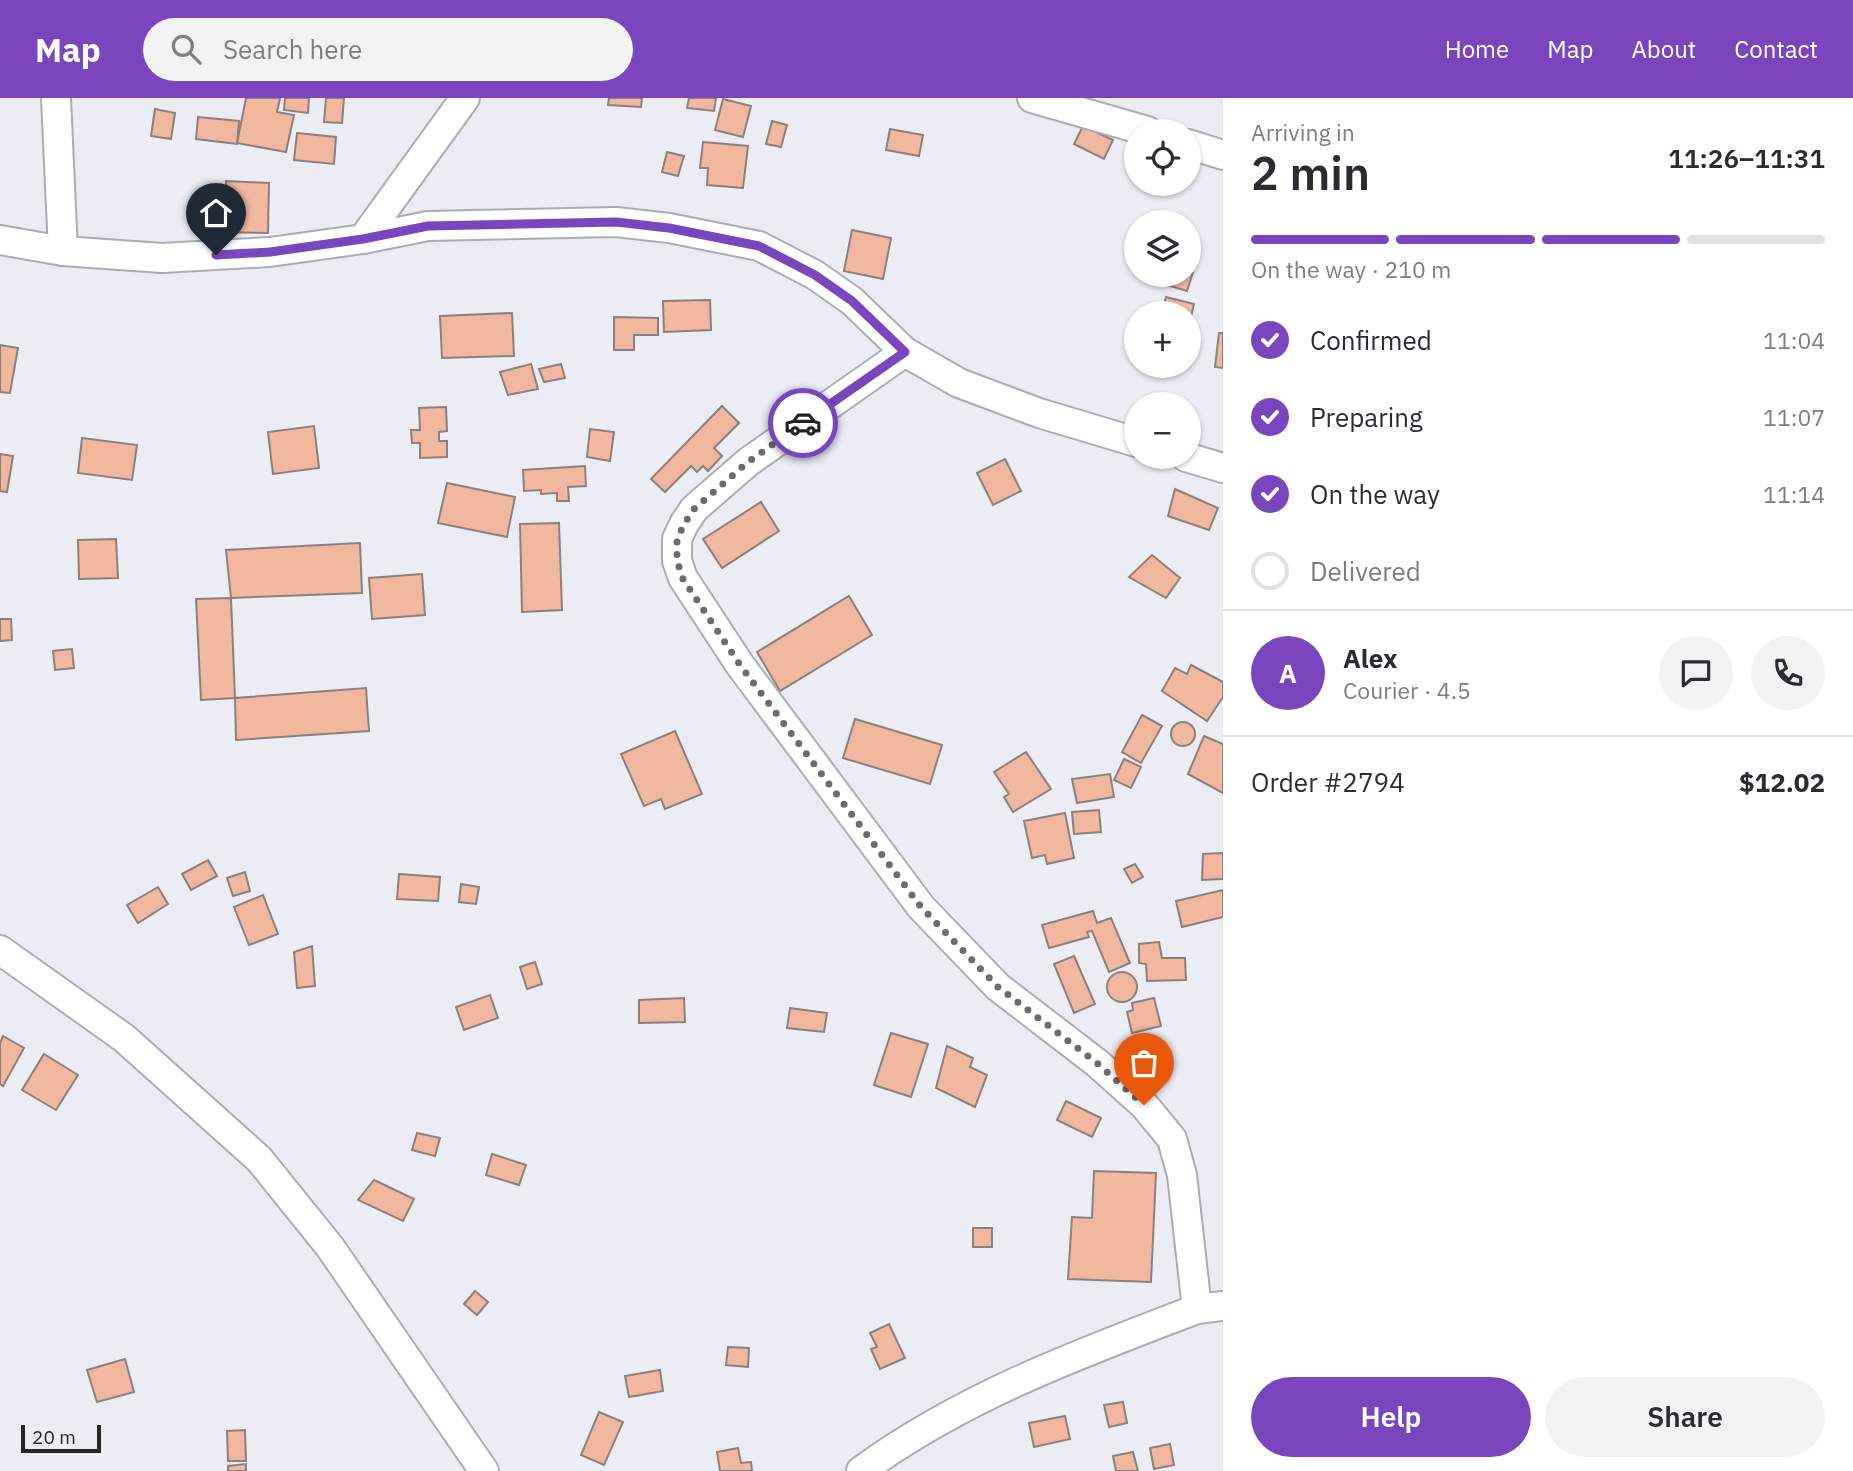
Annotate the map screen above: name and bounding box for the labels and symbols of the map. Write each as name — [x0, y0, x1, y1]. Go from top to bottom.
pin — [186, 183, 246, 255]
courier — [768, 388, 838, 458]
pin — [1114, 1033, 1174, 1105]
scale bar — [21, 1422, 102, 1454]

